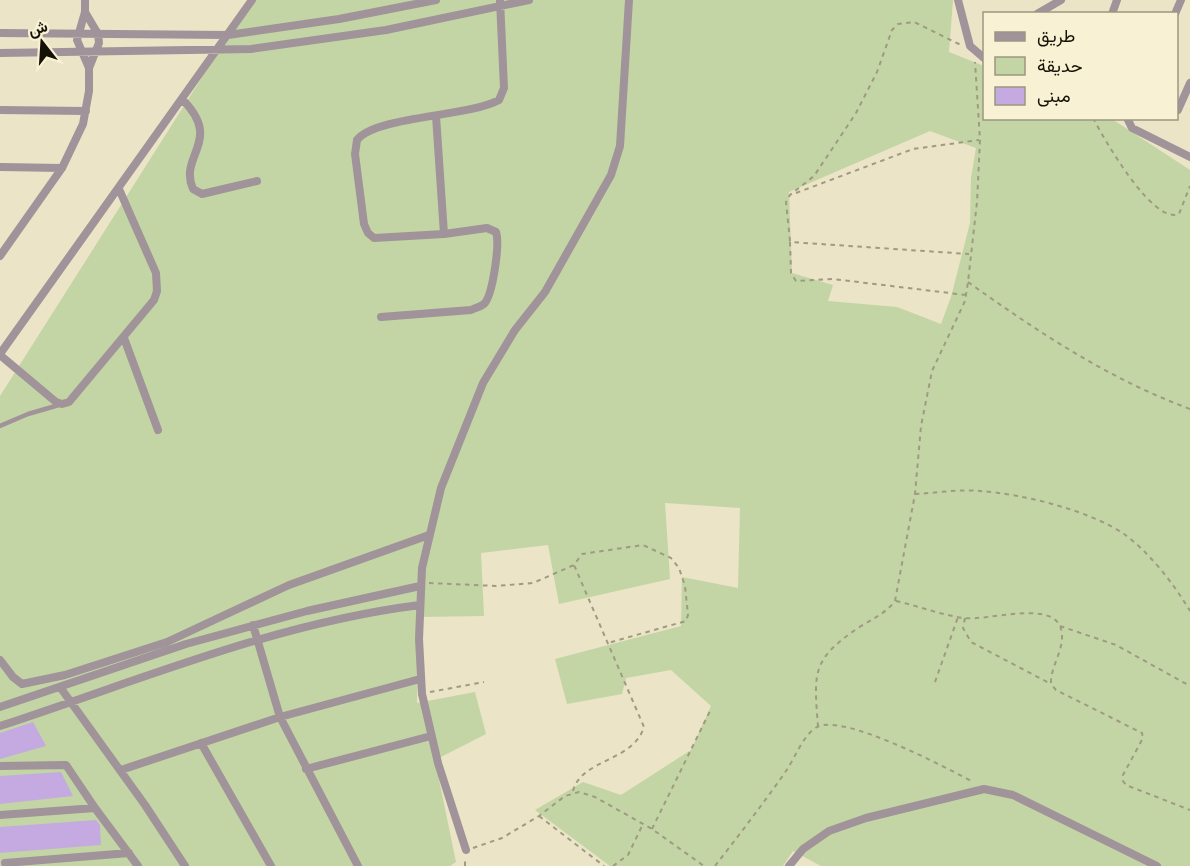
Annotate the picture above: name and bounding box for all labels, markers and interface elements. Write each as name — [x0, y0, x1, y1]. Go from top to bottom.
north arrow — [12, 12, 72, 72]
legend — [983, 12, 1178, 120]
text: ش — [26, 16, 50, 40]
text: طريق — [1037, 25, 1075, 47]
text: حديقة — [1037, 55, 1083, 77]
text: مبنى — [1037, 85, 1071, 107]

